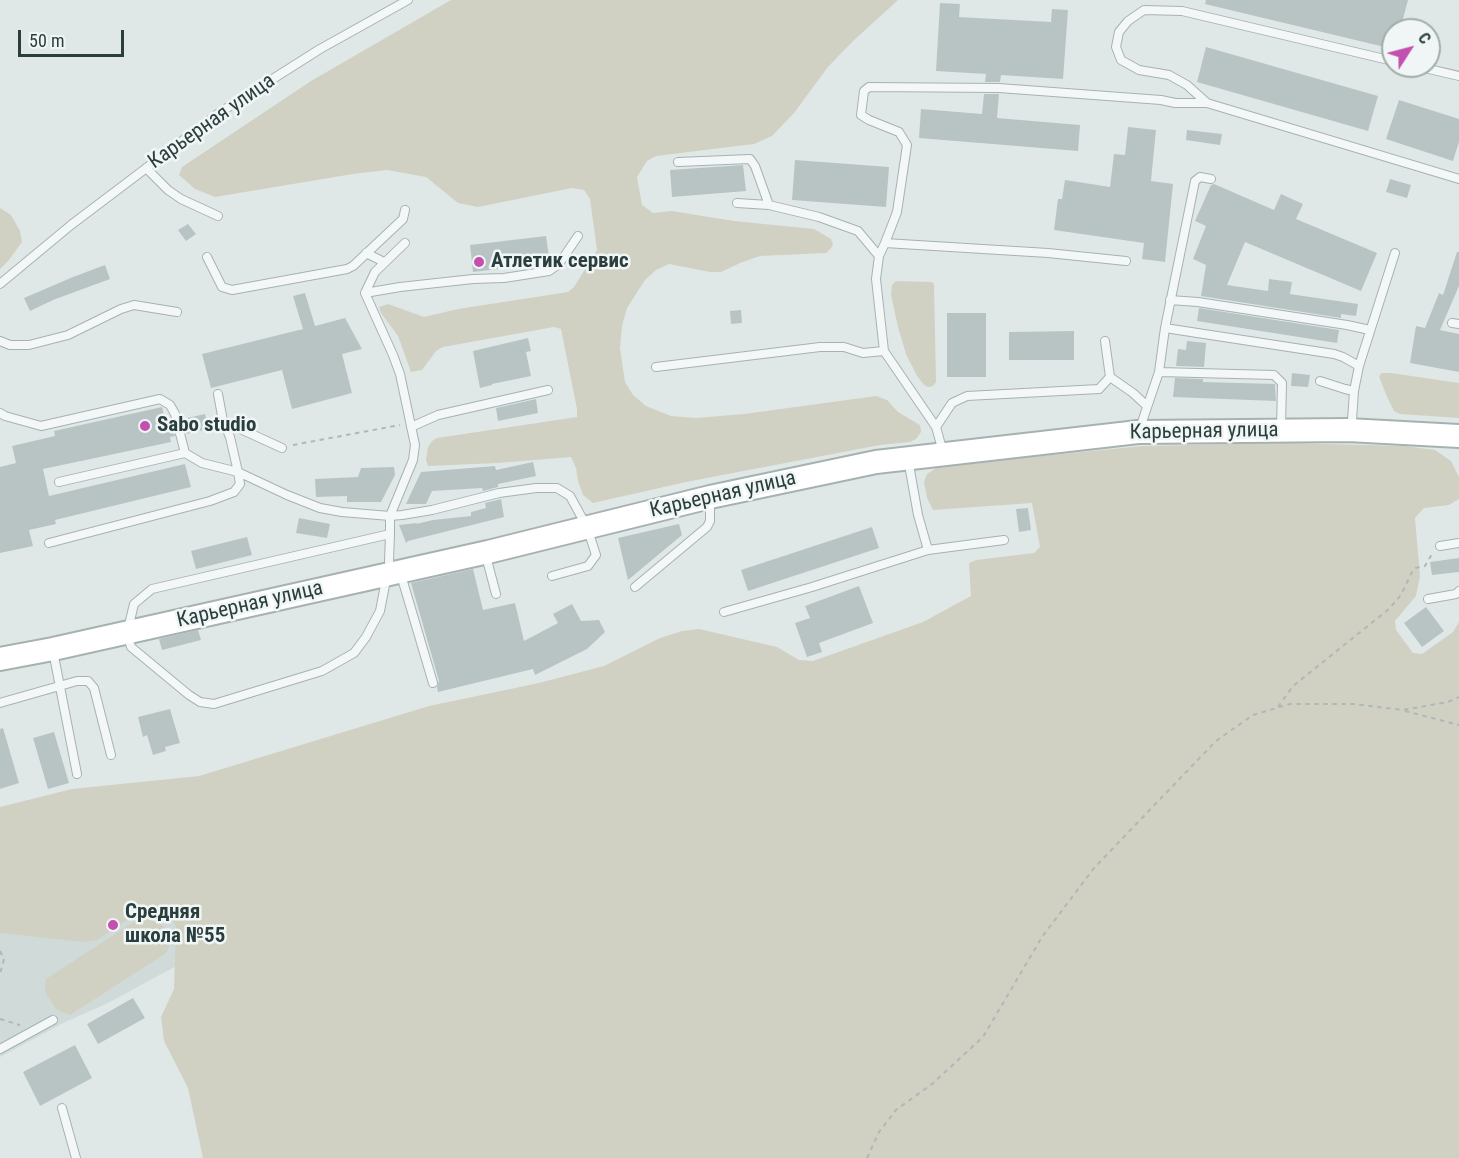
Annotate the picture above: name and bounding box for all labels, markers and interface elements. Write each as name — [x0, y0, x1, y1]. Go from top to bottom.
scale bar — [21, 18, 128, 56]
north arrow — [1381, 18, 1441, 78]
text: С — [1414, 29, 1435, 48]
text: 50 m — [29, 30, 64, 51]
street label: Карьерная улица — [144, 69, 280, 175]
place label: Атлетик сервис — [491, 249, 629, 275]
marker: Атлетик сервис — [472, 255, 486, 269]
place label: Sabo studio — [157, 413, 256, 439]
street label: Карьерная улица — [1129, 418, 1279, 446]
marker: Sabo studio — [138, 419, 152, 433]
street label: Карьерная улица — [648, 466, 798, 524]
street label: Карьерная улица — [175, 576, 325, 634]
place label: Средняя школа №55 — [125, 900, 225, 950]
marker: Средняя школа №55 — [106, 918, 120, 932]

